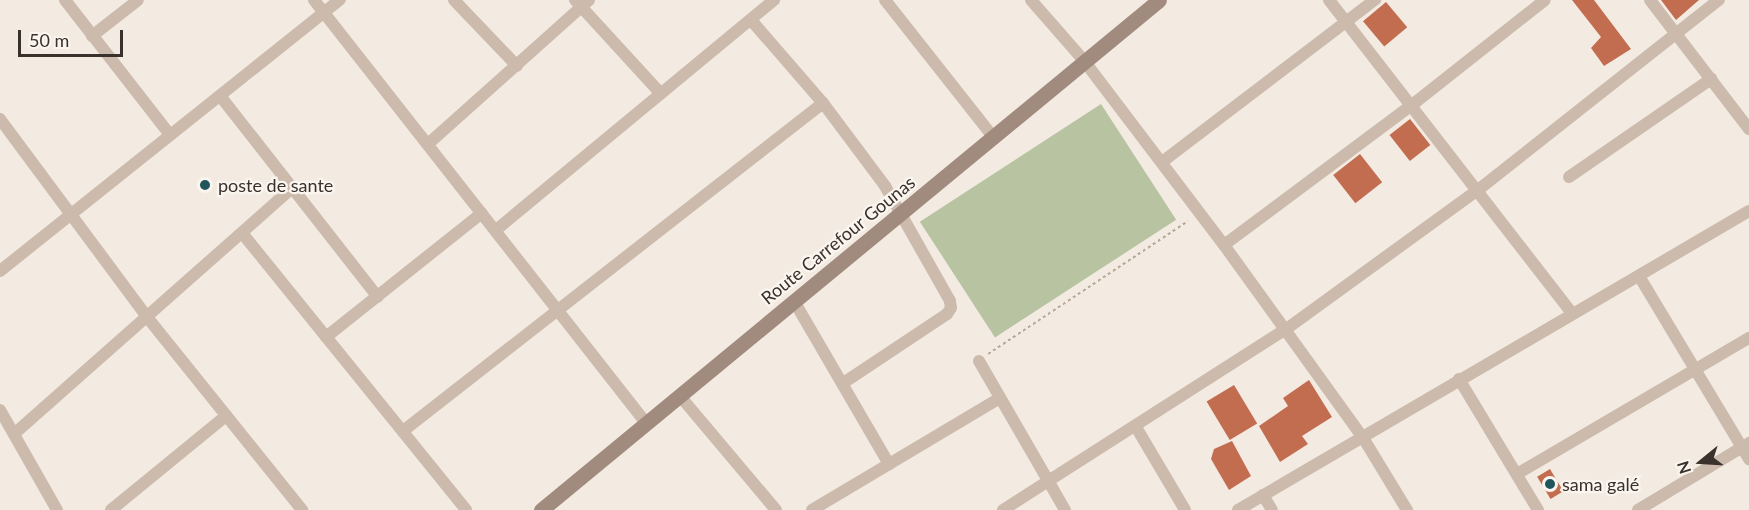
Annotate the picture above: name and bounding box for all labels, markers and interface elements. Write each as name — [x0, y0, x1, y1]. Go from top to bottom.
scale bar — [21, 18, 126, 56]
text: 50 m — [29, 29, 69, 51]
street label: Route Carrefour Gounas — [757, 171, 919, 309]
place label: poste de sante — [218, 174, 333, 196]
marker: poste de sante — [196, 176, 214, 194]
north arrow — [1671, 432, 1731, 492]
text: N — [1672, 459, 1694, 477]
place label: sama galé — [1562, 473, 1639, 495]
marker: sama galé — [1543, 477, 1557, 491]

